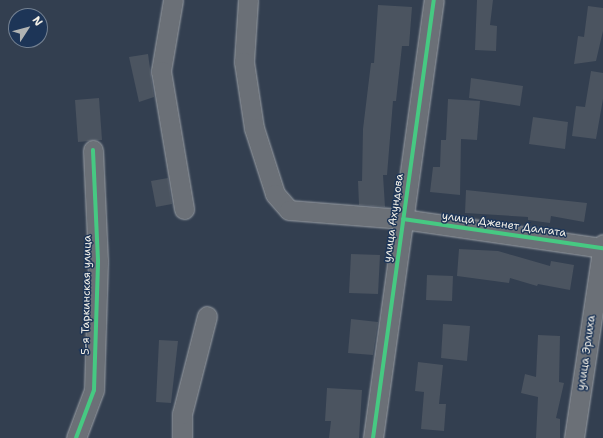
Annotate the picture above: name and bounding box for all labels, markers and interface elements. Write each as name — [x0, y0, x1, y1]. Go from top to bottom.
north arrow — [8, 8, 48, 48]
text: N — [29, 13, 46, 29]
street label: улица Ахундова — [381, 173, 407, 263]
street label: улица Дженет Далгата — [441, 210, 567, 240]
street label: 5-я Таркинская улица — [79, 235, 95, 355]
street label: улица Эрлиха — [575, 315, 599, 391]

